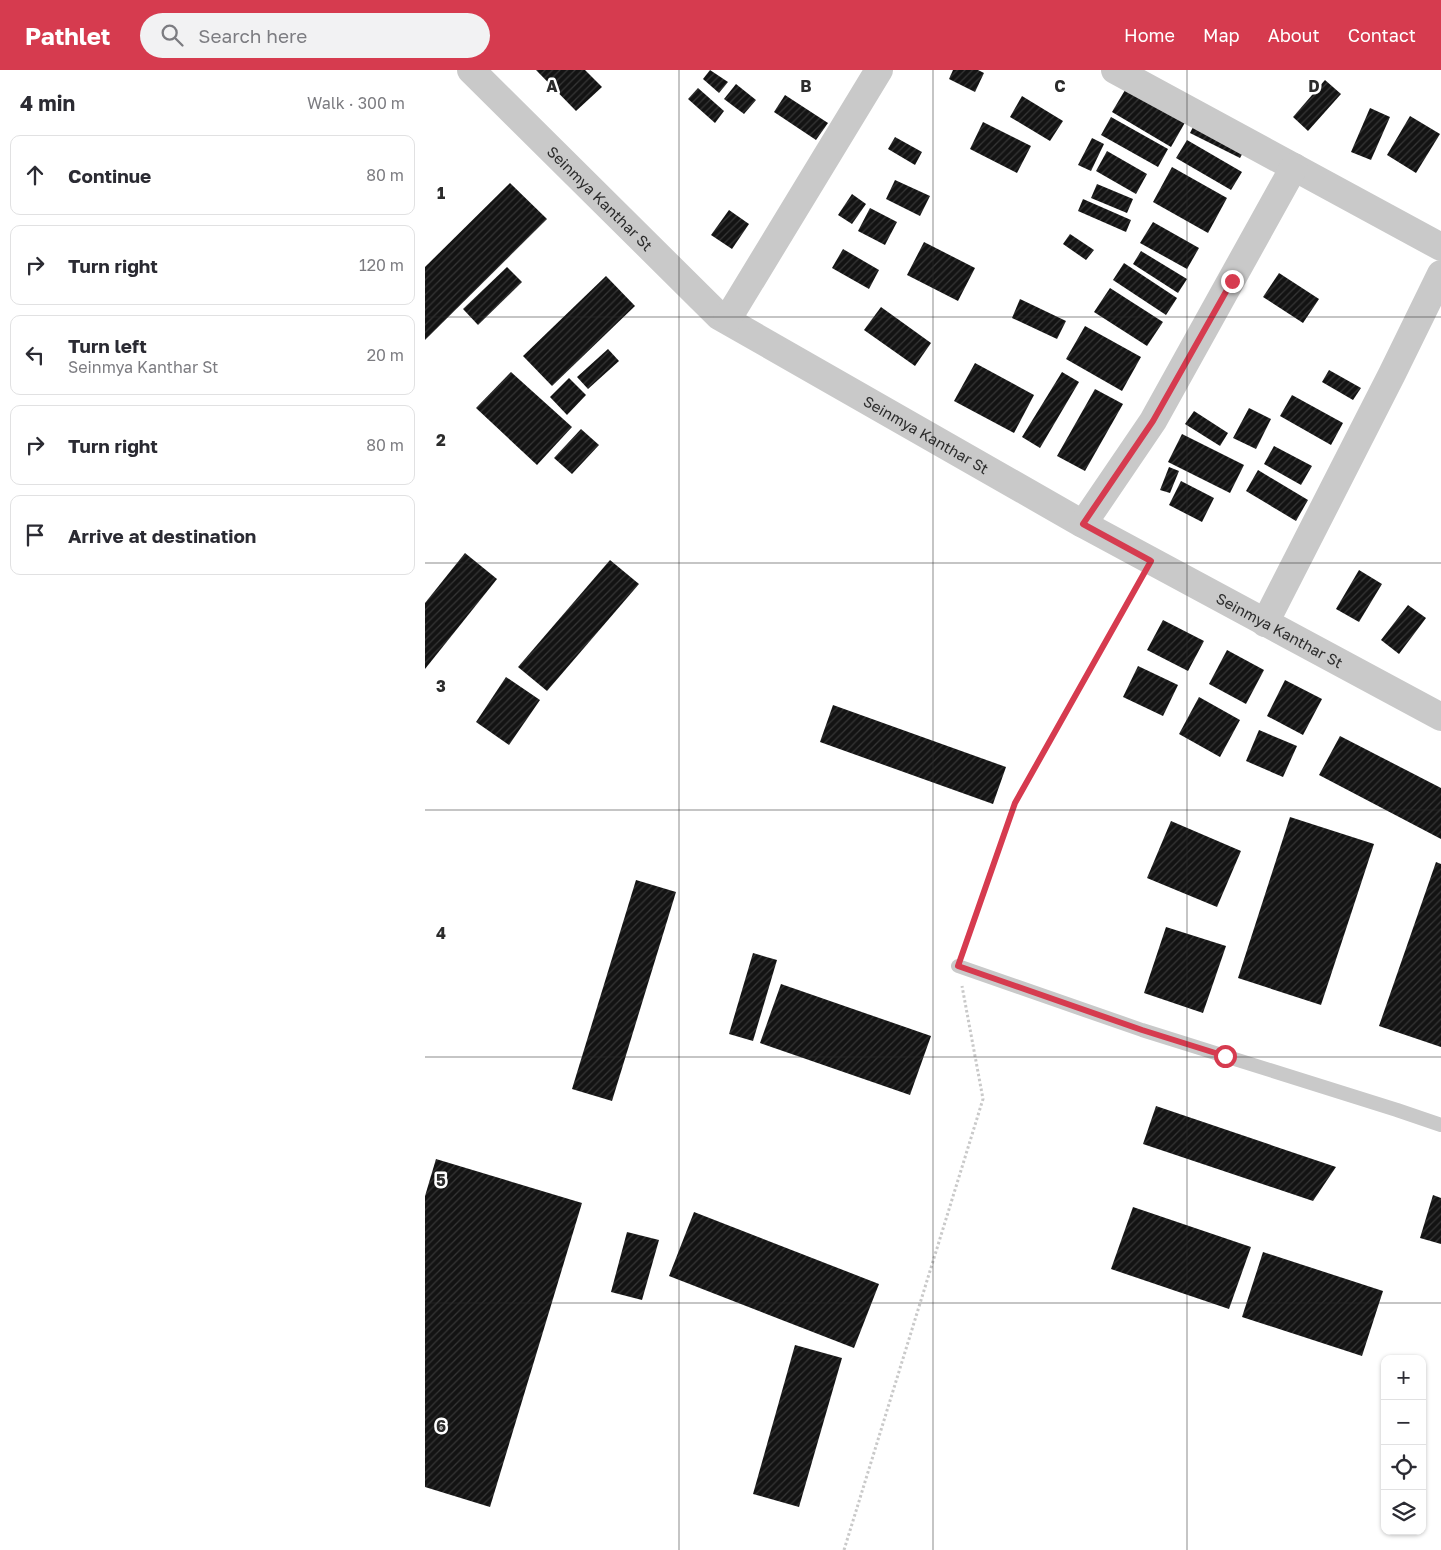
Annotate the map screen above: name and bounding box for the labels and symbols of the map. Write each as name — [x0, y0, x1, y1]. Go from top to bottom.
text: A — [546, 76, 558, 96]
text: B — [800, 76, 812, 96]
text: C — [1054, 76, 1066, 96]
text: D — [1308, 76, 1320, 96]
street label: Seinmya Kanthar St — [544, 142, 657, 254]
text: 1 — [437, 183, 445, 203]
route end — [1221, 270, 1244, 293]
street label: Seinmya Kanthar St — [860, 392, 992, 477]
text: 2 — [436, 430, 446, 450]
street label: Seinmya Kanthar St — [1213, 589, 1346, 671]
text: 3 — [436, 676, 446, 696]
text: 4 — [436, 923, 446, 943]
route start — [1214, 1045, 1237, 1068]
text: 5 — [436, 1170, 446, 1190]
text: 6 — [436, 1416, 446, 1436]

